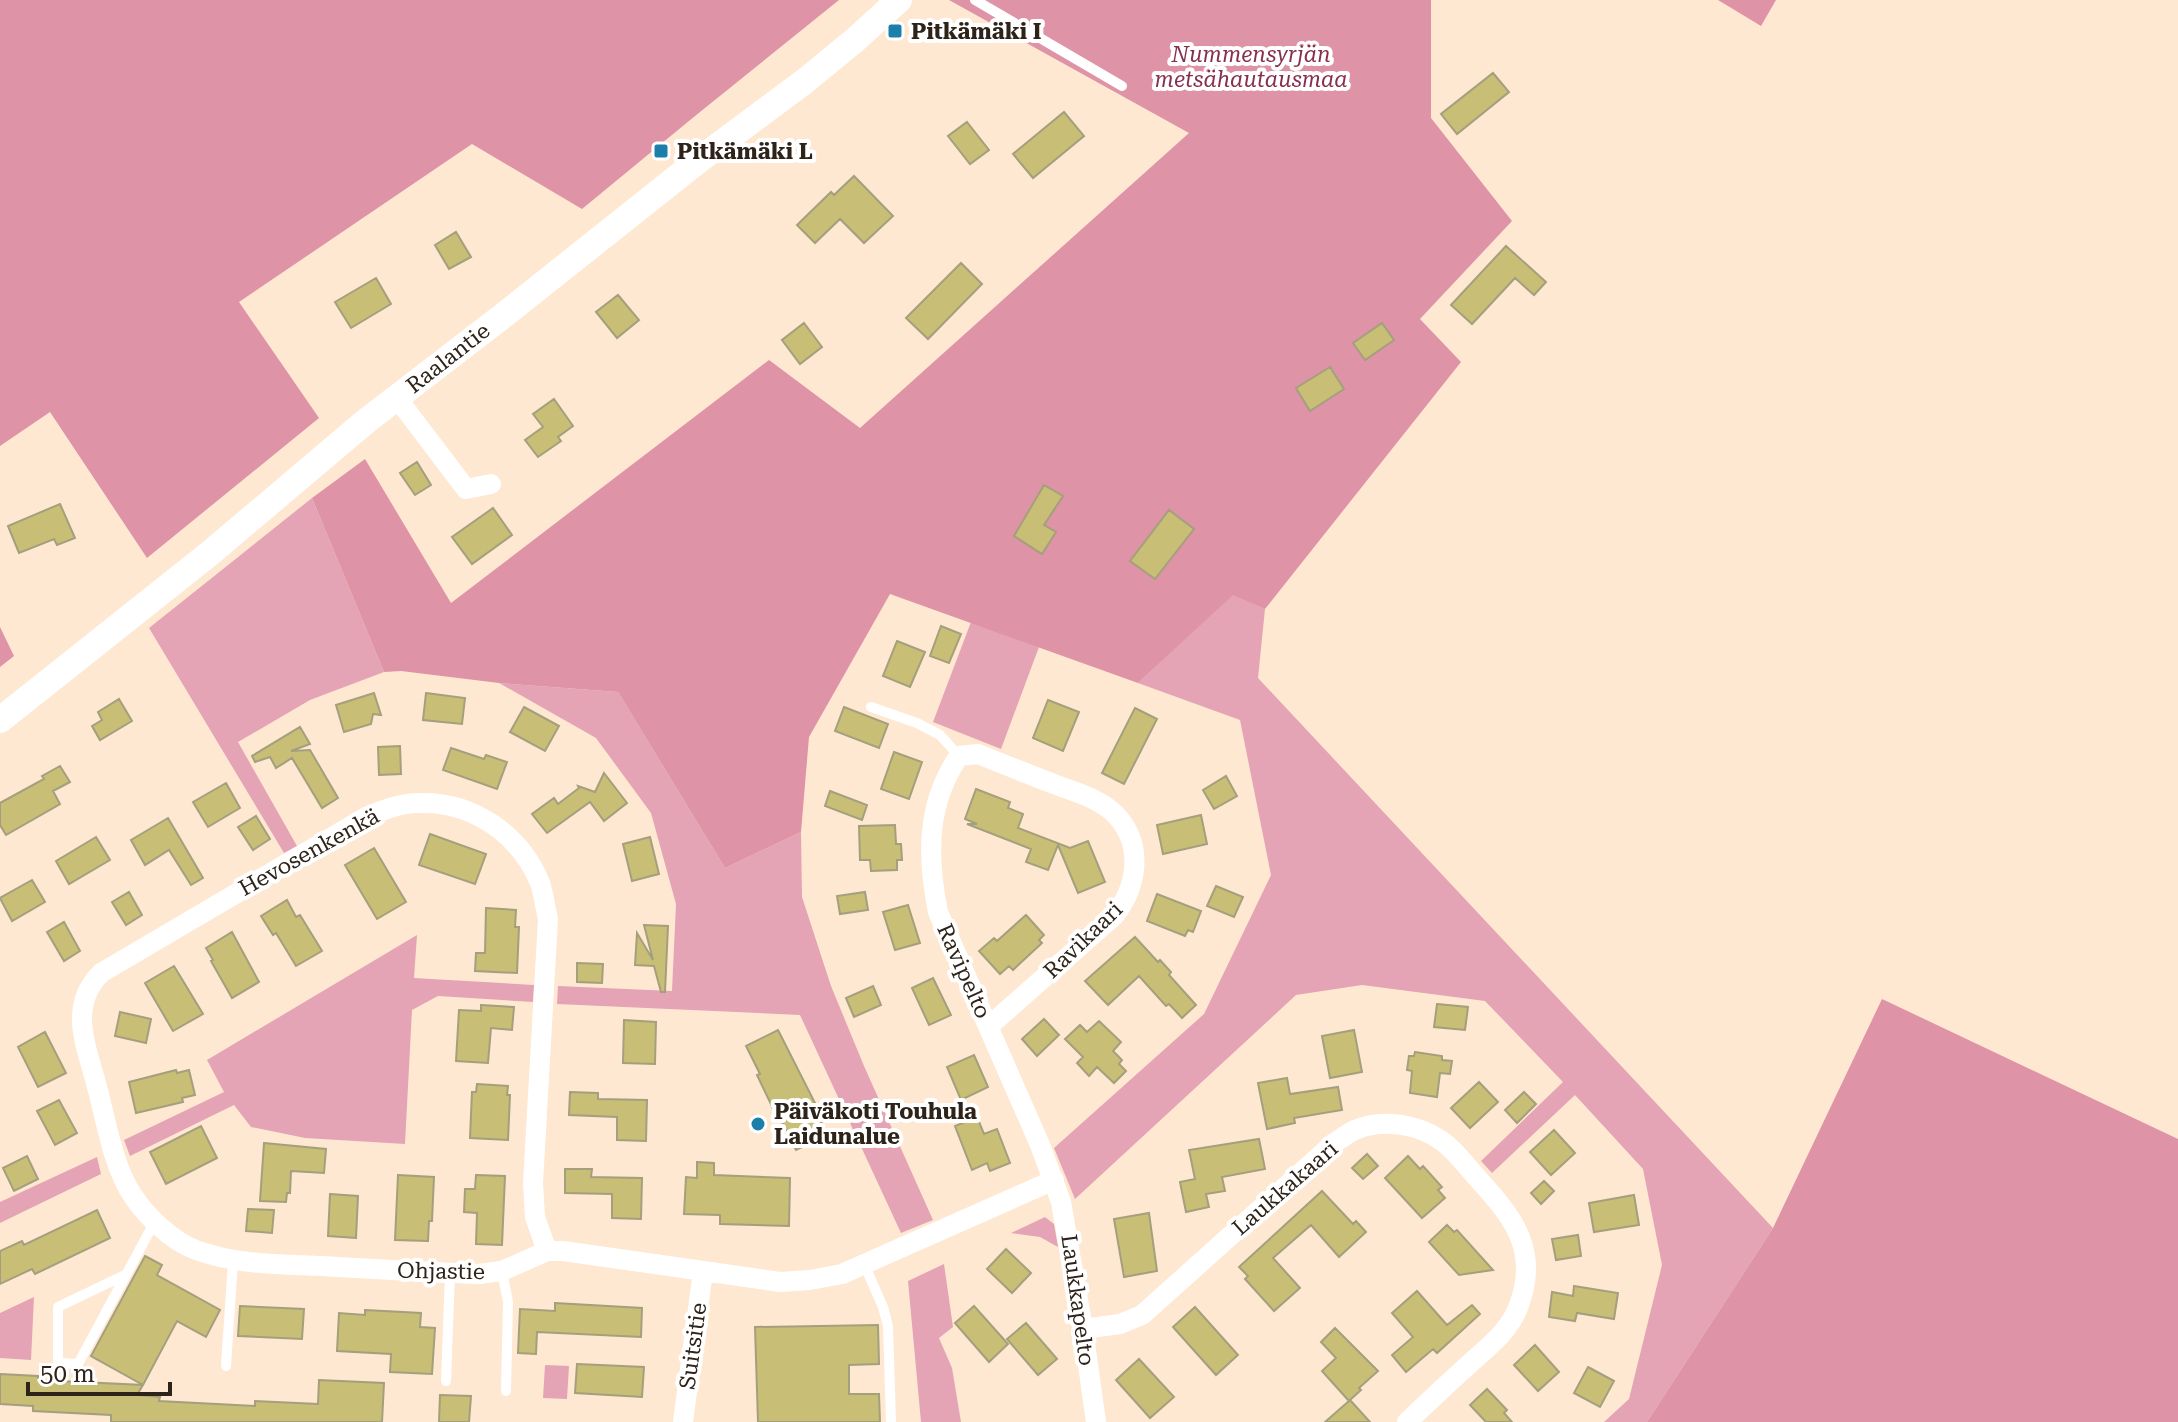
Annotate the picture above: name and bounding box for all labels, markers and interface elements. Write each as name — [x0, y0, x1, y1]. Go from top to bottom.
place label: Pitkämäki I — [911, 19, 1042, 44]
marker: Pitkämäki I — [886, 22, 904, 40]
park label: Nummensyrjän metsähautausmaa — [1155, 42, 1347, 92]
place label: Pitkämäki L — [677, 139, 813, 164]
marker: Pitkämäki L — [652, 142, 670, 160]
street label: Raalantie — [401, 318, 495, 398]
street label: Hevosenkenkä — [235, 803, 384, 901]
street label: Ravikaari — [1039, 897, 1127, 983]
street label: Ravipelto — [932, 920, 996, 1022]
place label: Päiväkoti Touhula Laidunalue — [774, 1099, 977, 1149]
marker: Päiväkoti Touhula Laidunalue — [749, 1115, 767, 1133]
street label: Laukkakaari — [1227, 1136, 1343, 1240]
street label: Laukkapelto — [1056, 1233, 1100, 1367]
street label: Ohjastie — [397, 1258, 485, 1284]
street label: Suitsitie — [675, 1301, 711, 1391]
scale bar — [28, 1346, 170, 1396]
text: 50 m — [40, 1360, 95, 1388]

